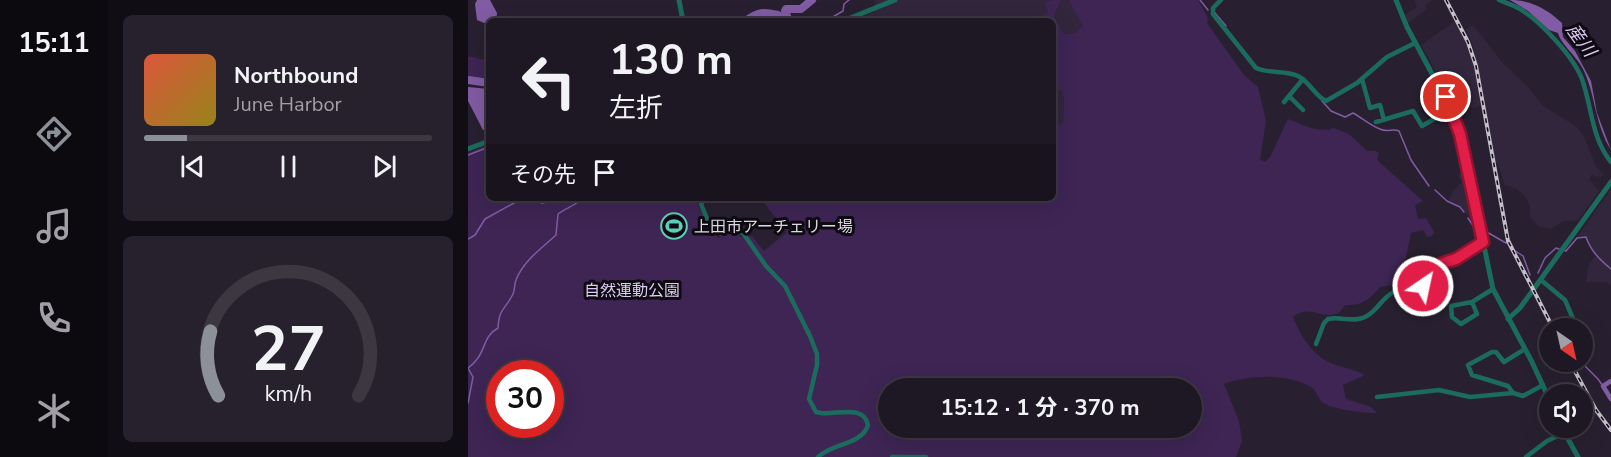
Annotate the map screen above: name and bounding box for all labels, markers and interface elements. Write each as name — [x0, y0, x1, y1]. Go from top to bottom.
water label: 産川 — [1561, 18, 1602, 63]
text: 15:11 — [18, 25, 90, 62]
text: 130 m — [609, 32, 733, 89]
icon: left — [510, 42, 588, 120]
text: Northbound — [234, 61, 358, 91]
pin — [1420, 71, 1471, 122]
icon: arrive — [1429, 80, 1462, 113]
text: 左折 — [609, 90, 663, 127]
text: June Harbor — [234, 91, 342, 118]
icon: directions — [33, 113, 75, 155]
icon: previous — [176, 150, 209, 183]
icon: pause — [272, 150, 305, 183]
icon: next — [368, 150, 401, 183]
icon: arrive — [588, 156, 621, 189]
text: その先 — [510, 160, 576, 190]
icon: music — [33, 205, 75, 247]
sports icon: 上田市アーチェリー場 — [659, 211, 689, 241]
place label: 上田市アーチェリー場 — [694, 216, 853, 238]
position arrow — [1391, 254, 1455, 318]
park label: 自然運動公園 — [584, 280, 680, 302]
icon: phone — [33, 297, 75, 339]
text: 27 — [251, 307, 325, 392]
north arrow — [1539, 318, 1593, 372]
map controls — [1539, 318, 1593, 438]
speed limit sign: 30 — [486, 360, 564, 438]
text: km/h — [264, 379, 312, 409]
button: sound — [1539, 384, 1593, 438]
icon: climate — [33, 390, 75, 432]
text: 15:12 · 1 分 · 370 m — [941, 393, 1139, 423]

